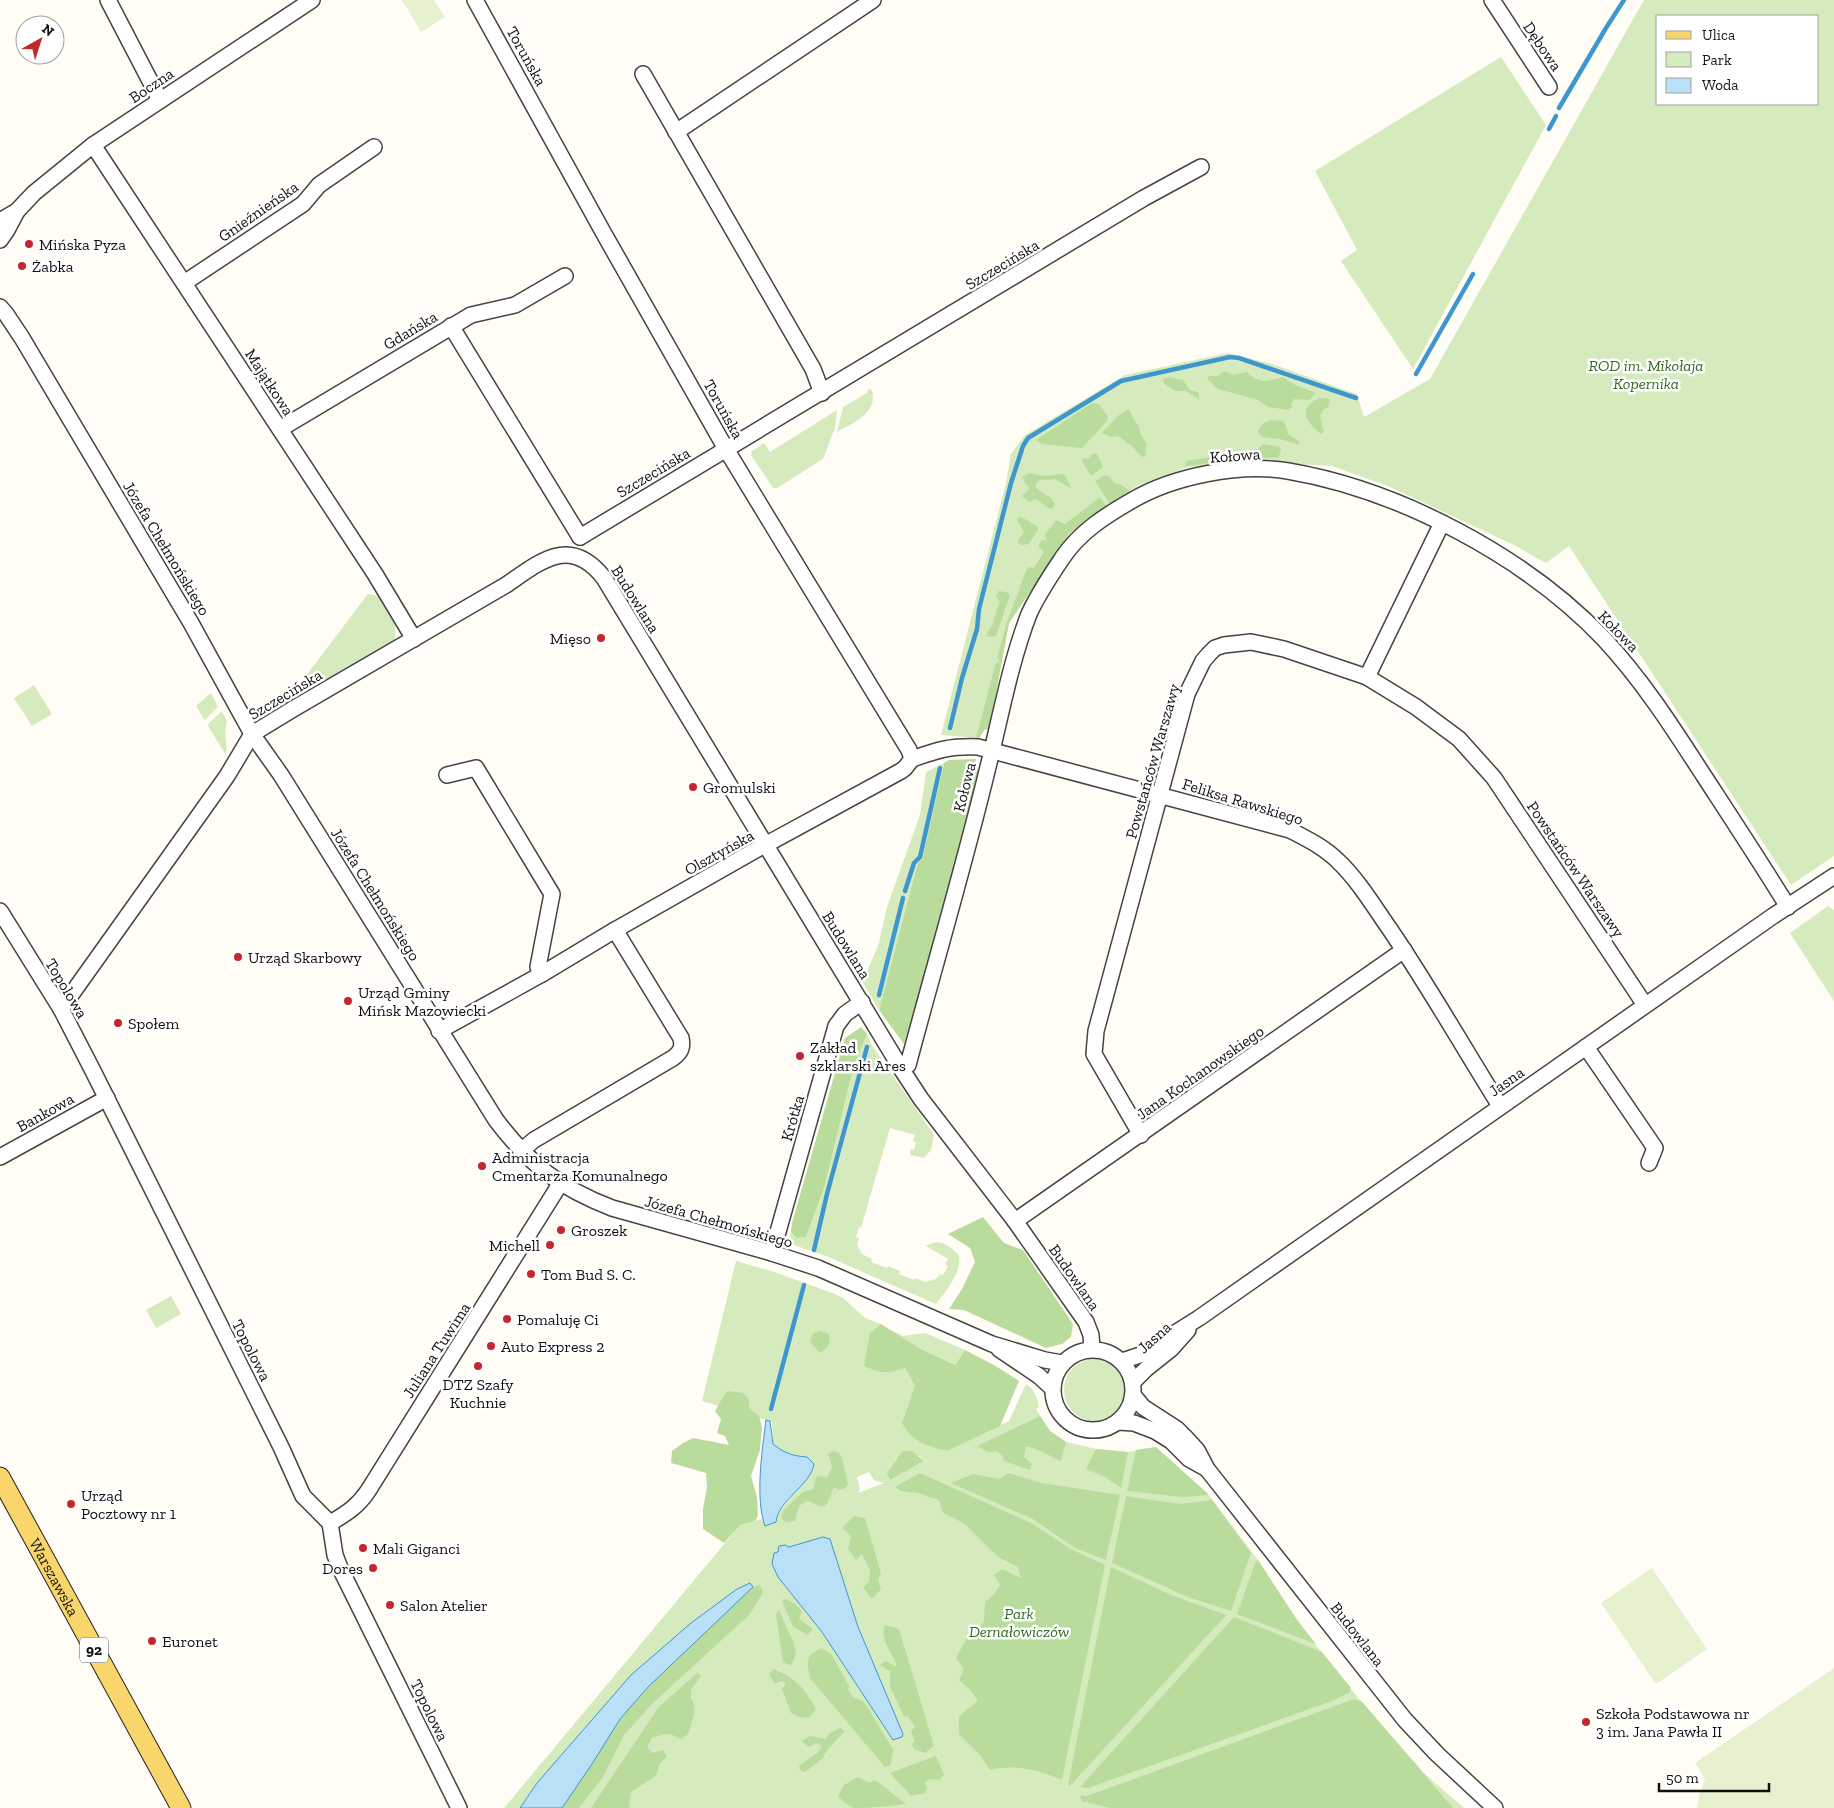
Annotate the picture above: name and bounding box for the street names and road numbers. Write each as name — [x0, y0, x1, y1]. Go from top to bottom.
street label: Dębowa — [1519, 18, 1566, 75]
street label: Toruńska — [502, 23, 551, 90]
street label: Boczna — [125, 64, 177, 107]
street label: Gnieźnieńska — [215, 177, 302, 246]
street label: Szczecińska — [962, 235, 1043, 294]
street label: Gdańska — [380, 307, 441, 354]
street label: Majątkowa — [241, 345, 298, 419]
street label: Toruńska — [699, 376, 748, 443]
street label: Szczecińska — [613, 443, 694, 502]
street label: Kołowa — [1209, 444, 1261, 467]
street label: Józefa Chełmońskiego — [119, 478, 214, 619]
street label: Budowlana — [607, 562, 664, 637]
street label: Kołowa — [1594, 607, 1643, 656]
street label: Szczecińska — [245, 665, 326, 724]
street label: Powstańców Warszawy — [1121, 681, 1184, 841]
street label: Kołowa — [949, 760, 980, 814]
street label: Feliksa Rawskiego — [1180, 774, 1306, 829]
street label: Powstańców Warszawy — [1523, 798, 1629, 942]
street label: Józefa Chełmońskiego — [327, 824, 424, 964]
street label: Olsztyńska — [681, 825, 758, 879]
street label: Budowlana — [818, 908, 875, 983]
street label: Topolowa — [41, 955, 92, 1022]
street label: Jana Kochanowskiego — [1133, 1021, 1268, 1123]
street label: Jasna — [1485, 1062, 1528, 1100]
street label: Bankowa — [13, 1089, 77, 1136]
street label: Krótka — [777, 1093, 808, 1143]
street label: Józefa Chełmońskiego — [643, 1191, 795, 1252]
street label: Budowlana — [1045, 1241, 1104, 1314]
street label: Juliana Tuwima — [399, 1299, 474, 1401]
street label: Topolowa — [228, 1316, 275, 1384]
street label: Jasna — [1134, 1317, 1175, 1357]
street label: Warszawska — [25, 1535, 83, 1620]
street label: Budowlana — [1327, 1598, 1389, 1670]
road number: 92 — [80, 1638, 108, 1662]
street label: Topolowa — [406, 1676, 453, 1744]

